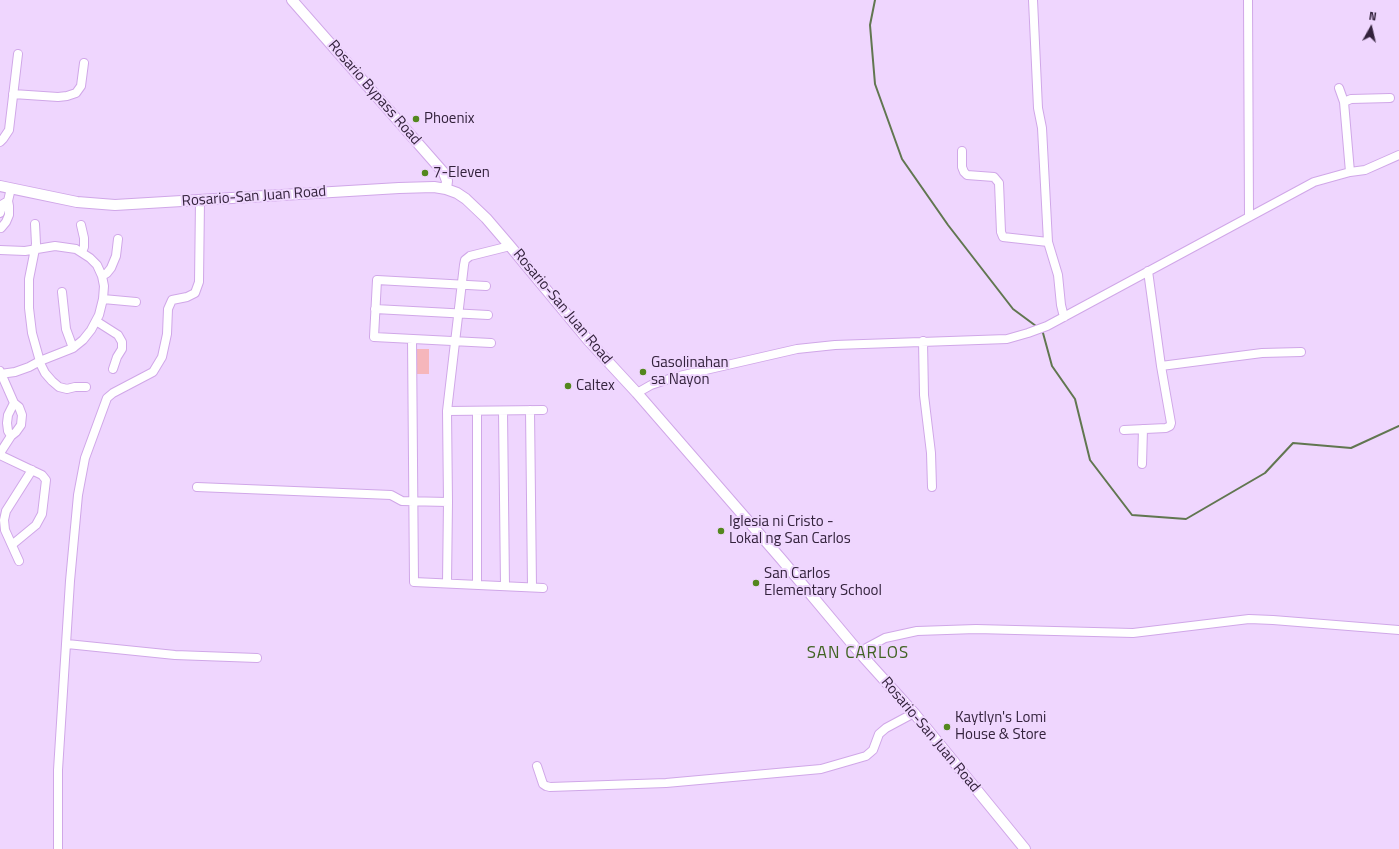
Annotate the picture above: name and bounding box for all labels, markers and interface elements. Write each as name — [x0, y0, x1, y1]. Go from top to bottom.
north arrow — [1351, 8, 1391, 48]
text: N — [1368, 8, 1378, 25]
street label: Rosario Bypass Road — [324, 37, 424, 149]
place label: Phoenix — [424, 110, 475, 128]
marker: Phoenix — [411, 114, 421, 124]
place label: 7-Eleven — [433, 164, 490, 182]
marker: 7-Eleven — [420, 168, 430, 178]
street label: Rosario-San Juan Road — [181, 183, 327, 211]
street label: Rosario-San Juan Road — [509, 246, 615, 368]
place label: Gasolinahan sa Nayon — [651, 354, 729, 389]
marker: Gasolinahan sa Nayon — [638, 367, 648, 377]
place label: Caltex — [576, 377, 615, 395]
marker: Caltex — [563, 381, 573, 391]
place label: Iglesia ni Cristo - Lokal ng San Carlos — [729, 513, 851, 548]
marker: Iglesia ni Cristo - Lokal ng San Carlos — [716, 526, 726, 536]
place label: San Carlos Elementary School — [764, 565, 882, 600]
marker: San Carlos Elementary School — [751, 578, 761, 588]
district label: SAN CARLOS — [807, 644, 909, 664]
street label: Rosario-San Juan Road — [877, 674, 983, 796]
place label: Kaytlyn's Lomi House & Store — [955, 709, 1046, 744]
marker: Kaytlyn's Lomi House & Store — [942, 722, 952, 732]

